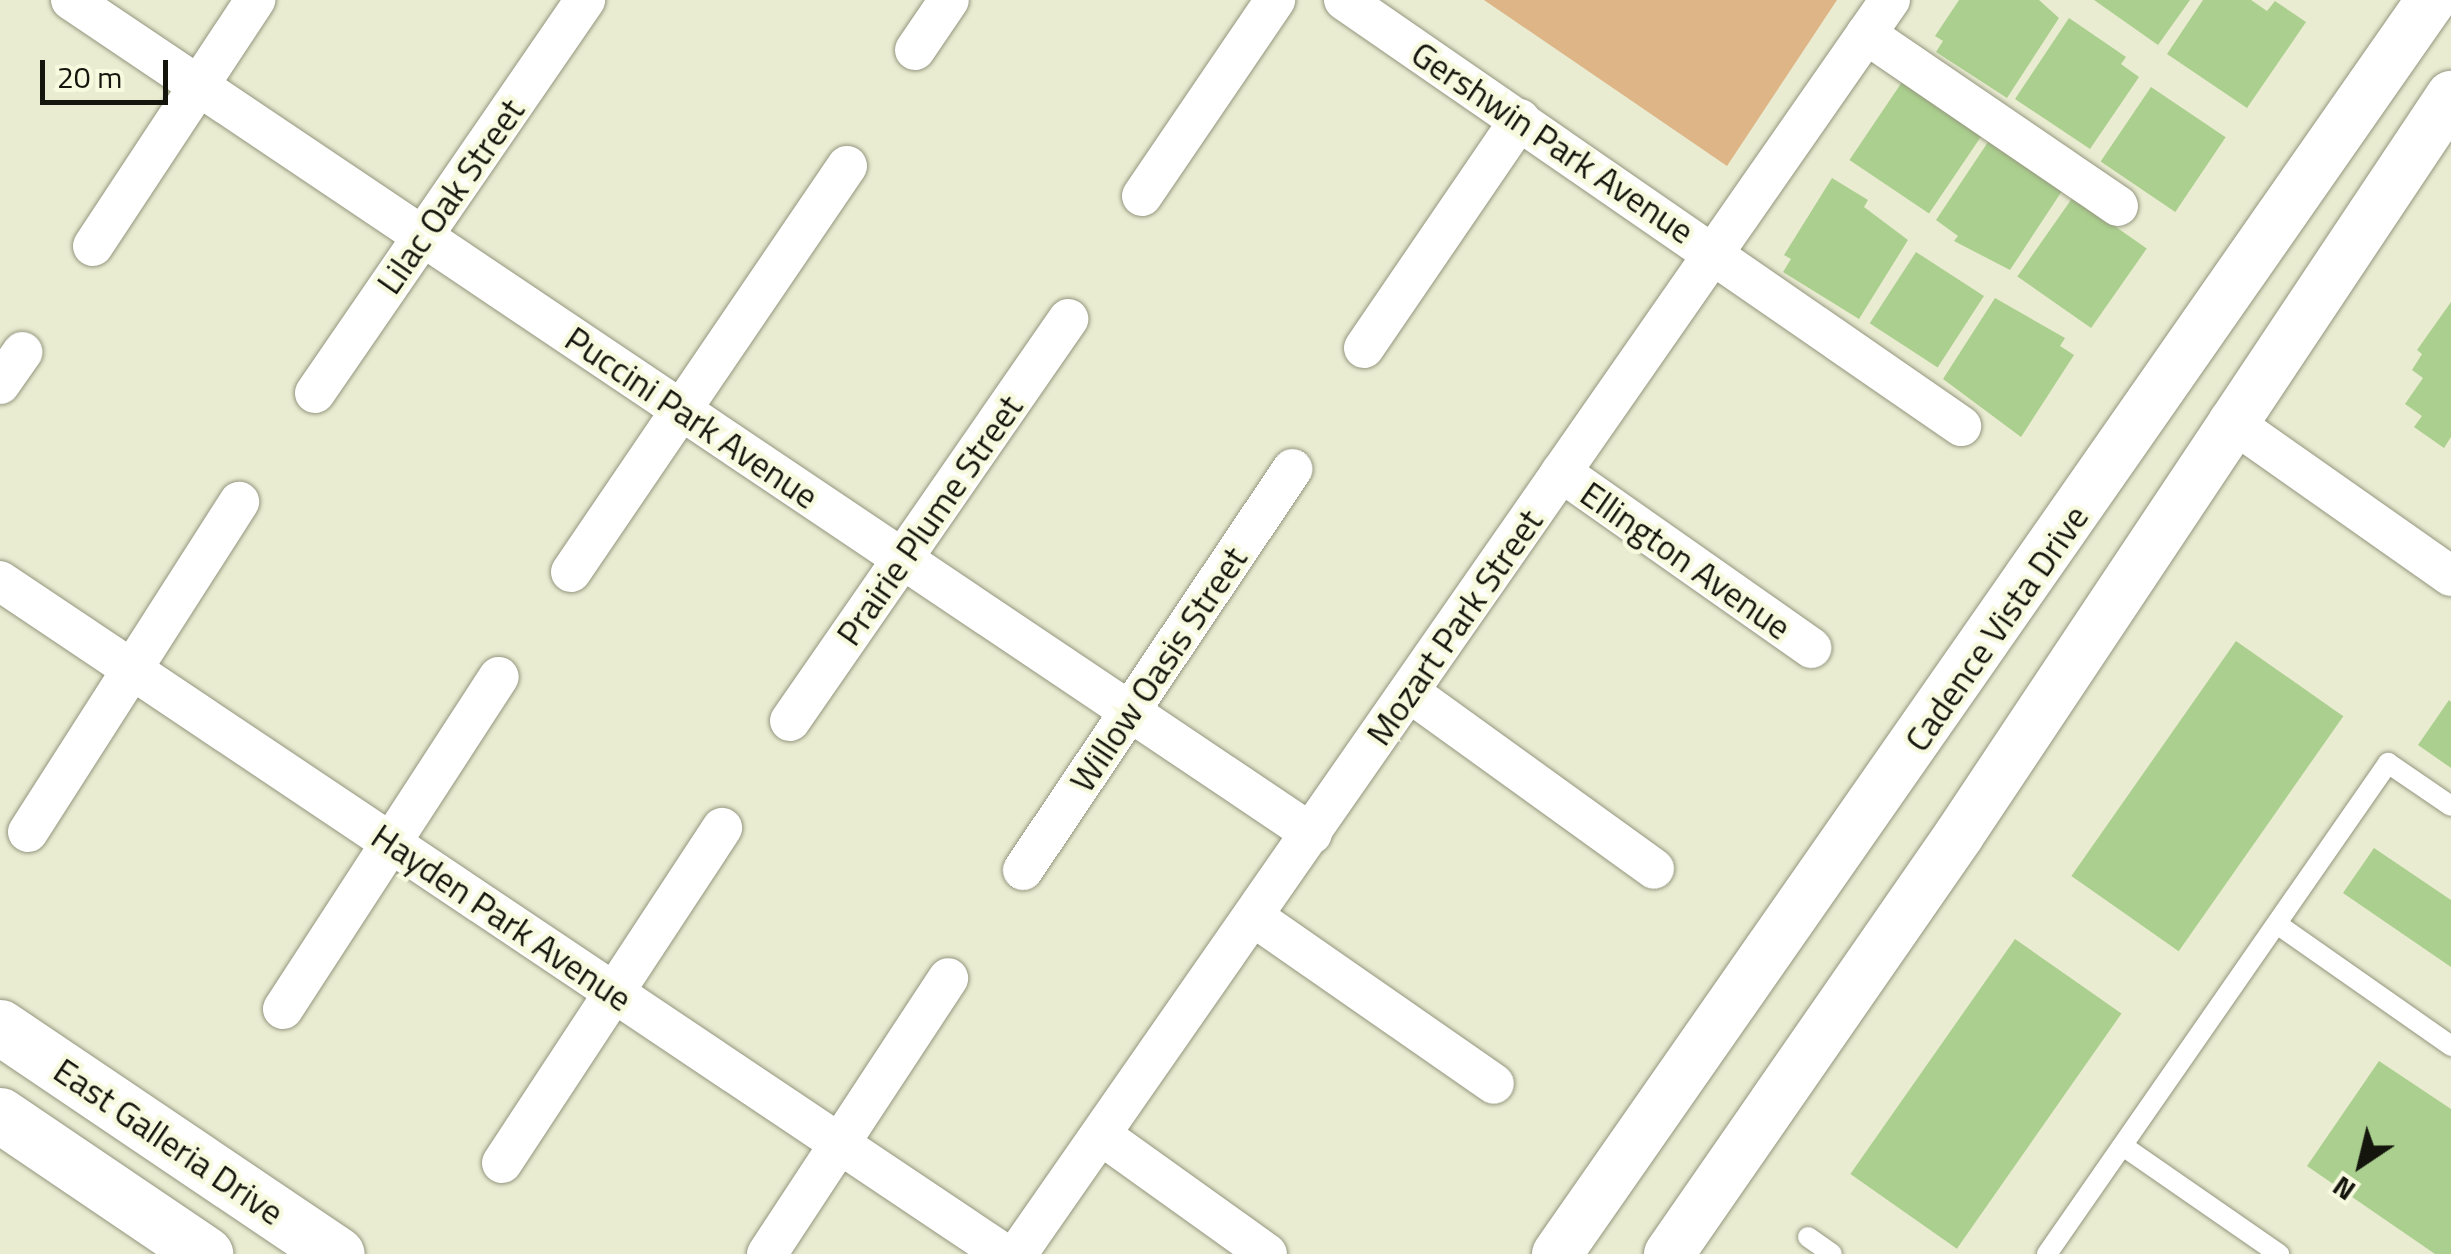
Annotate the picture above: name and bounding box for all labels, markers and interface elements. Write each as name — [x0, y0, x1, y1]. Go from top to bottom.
street label: Gershwin Park Avenue — [1404, 32, 1702, 252]
scale bar — [45, 40, 172, 102]
text: 20 m — [57, 54, 122, 100]
street label: Lilac Oak Street — [367, 90, 533, 302]
street label: Puccini Park Avenue — [558, 317, 826, 517]
street label: Prairie Plume Street — [827, 387, 1031, 653]
street label: Ellington Avenue — [1573, 472, 1799, 648]
street label: Cadence Vista Drive — [1896, 497, 2096, 759]
street label: Mozart Park Street — [1357, 501, 1551, 753]
street label: Willow Oasis Street — [1061, 539, 1255, 799]
street label: Hayden Park Avenue — [364, 814, 640, 1020]
street label: East Galleria Drive — [46, 1049, 292, 1233]
north arrow — [2311, 1114, 2411, 1214]
text: N — [2323, 1166, 2364, 1212]

